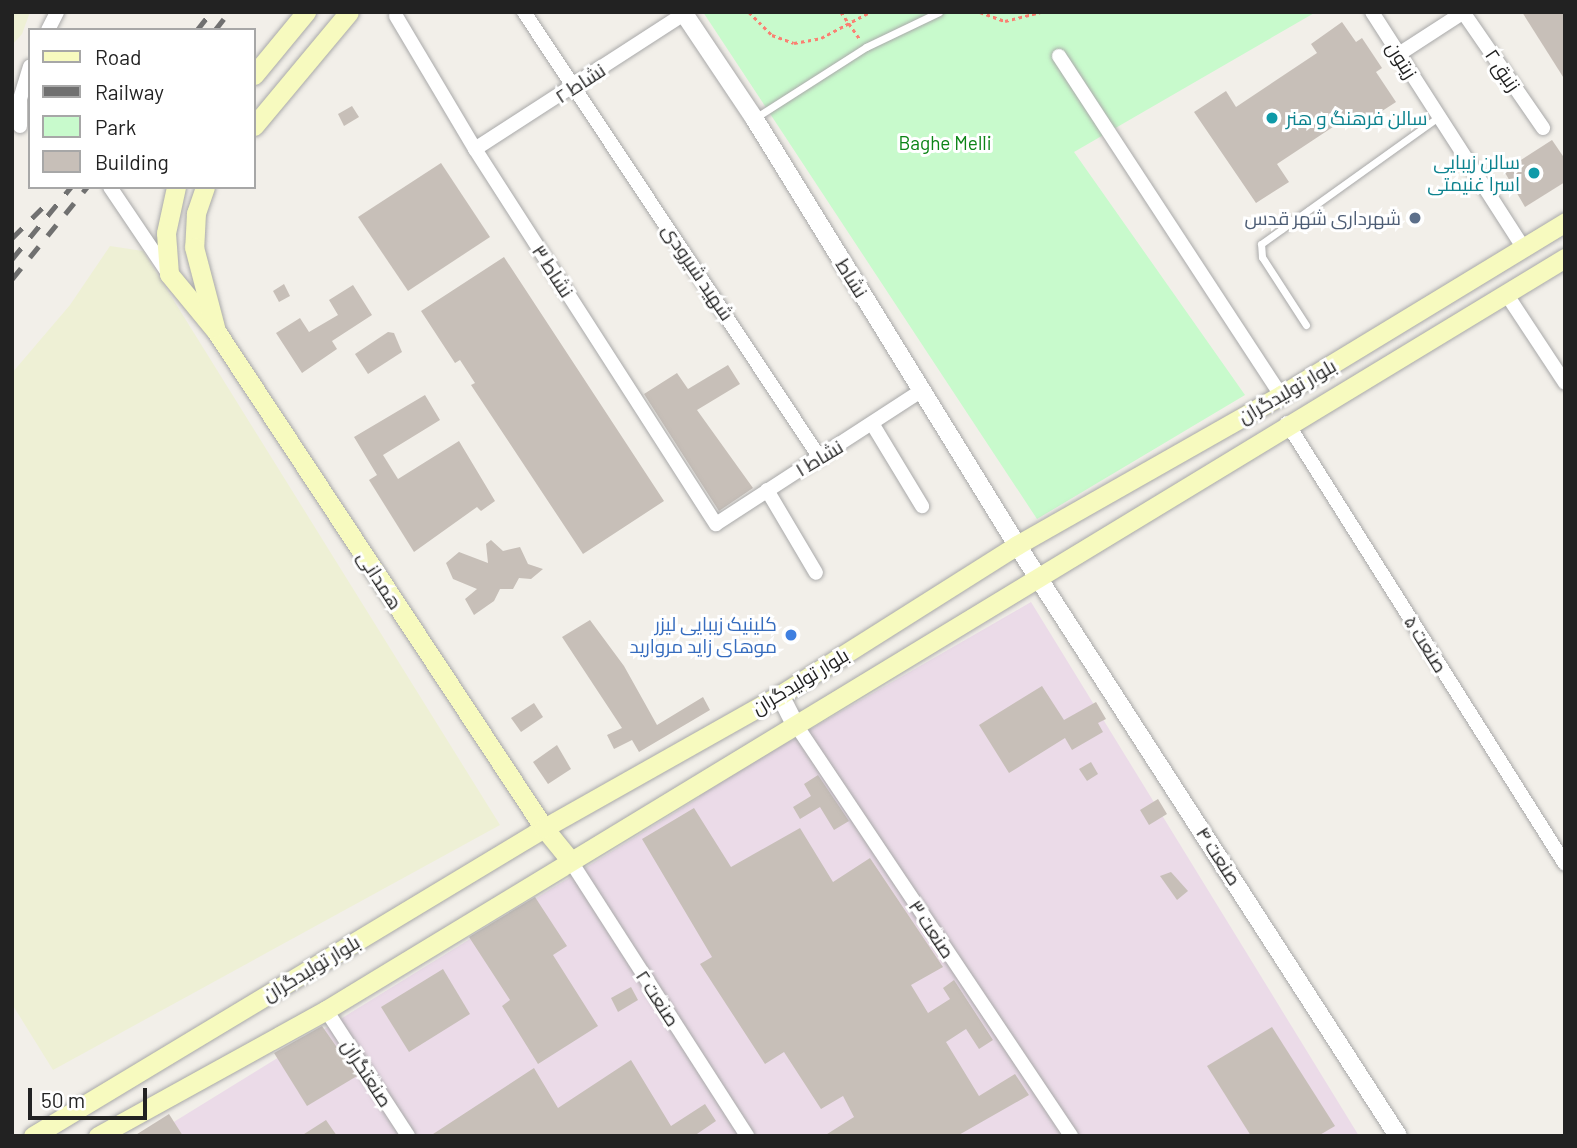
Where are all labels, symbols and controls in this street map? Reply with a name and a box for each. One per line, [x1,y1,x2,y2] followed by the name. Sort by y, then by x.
[28,28,256,189] legend
[1382,37,1422,83] street label: زیتون
[95,44,141,69] text: Road
[1481,44,1525,96] street label: زنبق ۲
[551,58,609,108] street label: نشاط ۲
[95,79,164,104] text: Railway
[1286,107,1427,129] place label: سالن فرهنگ و هنر
[1264,110,1280,126] marker: سالن فرهنگ و هنر
[95,114,136,139] text: Park
[898,132,992,154] park label: Baghe Melli
[95,149,169,174] text: Building
[1427,151,1520,195] place label: سالن زیبایی اسرا غنیمتی
[1526,165,1542,181] marker: سالن زیبایی اسرا غنیمتی
[1244,207,1401,229] place label: شهرداری شهر قدس
[1407,210,1423,226] marker: شهرداری شهر قدس
[657,219,739,325] street label: شهید شیرودی
[528,240,578,302] street label: نشاط ۳
[831,254,873,302] street label: نشاط
[1234,354,1340,428] street label: بلوار تولیدگران
[791,435,847,481] street label: نشاط ۱
[353,546,407,614] street label: همدانی
[1400,611,1452,677] street label: صنعت ۵
[630,613,777,657] place label: کلینیک زیبایی لیزر موهای زاید مروارید
[783,627,799,643] marker: کلینیک زیبایی لیزر موهای زاید مروارید
[747,643,853,719] street label: بلوار تولیدگران
[1192,822,1246,890] street label: صنعت ۴
[904,896,960,962] street label: صنعت ۳
[258,930,364,1006] street label: بلوار تولیدگران
[631,966,685,1030] street label: صنعت ۲
[337,1035,397,1111] street label: صنعتگران
[32,1074,150,1118] scale bar
[41,1087,85,1112] text: 50 m

